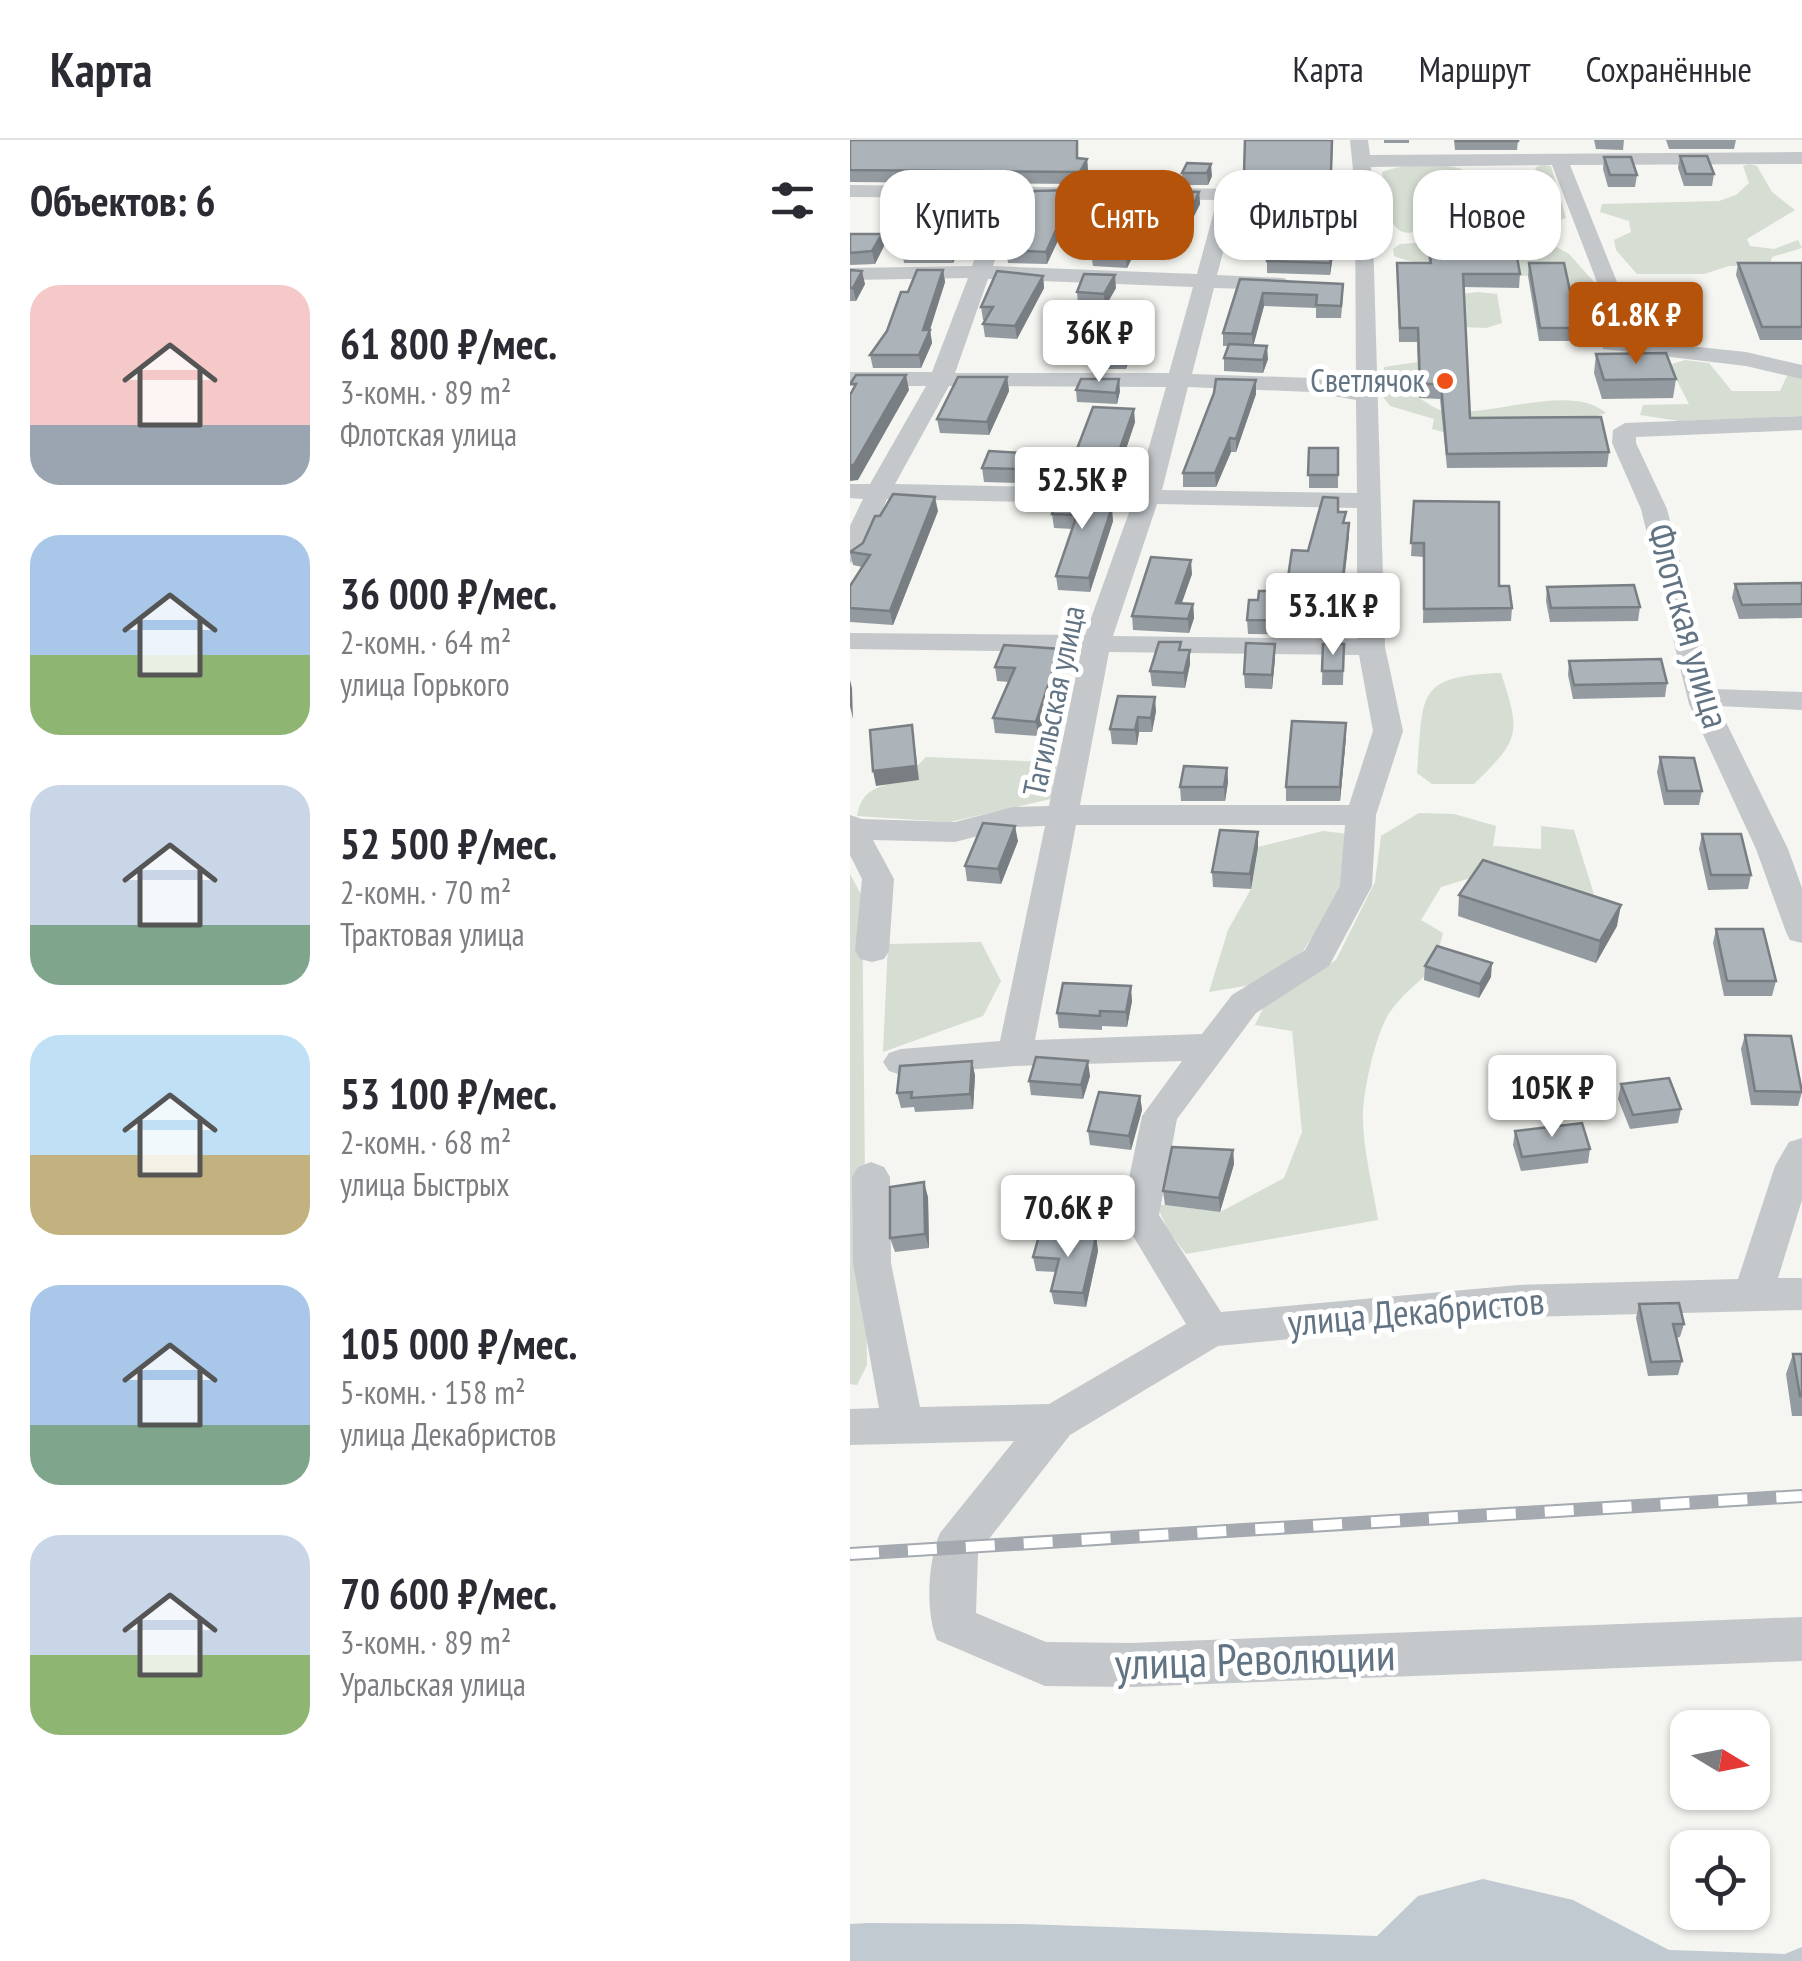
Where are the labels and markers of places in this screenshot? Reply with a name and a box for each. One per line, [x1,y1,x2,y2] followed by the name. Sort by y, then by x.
[1544,282,1728,367] pin: 61.8K ₽
[1029,300,1169,385] pin: 36K ₽
[1310,359,1426,401] place label: Светлячок
[1434,370,1456,392] marker: Светлячок
[990,447,1174,532] pin: 52.5K ₽
[1241,573,1425,658] pin: 53.1K ₽
[1471,1055,1633,1140] pin: 105K ₽
[976,1175,1160,1260] pin: 70.6K ₽

